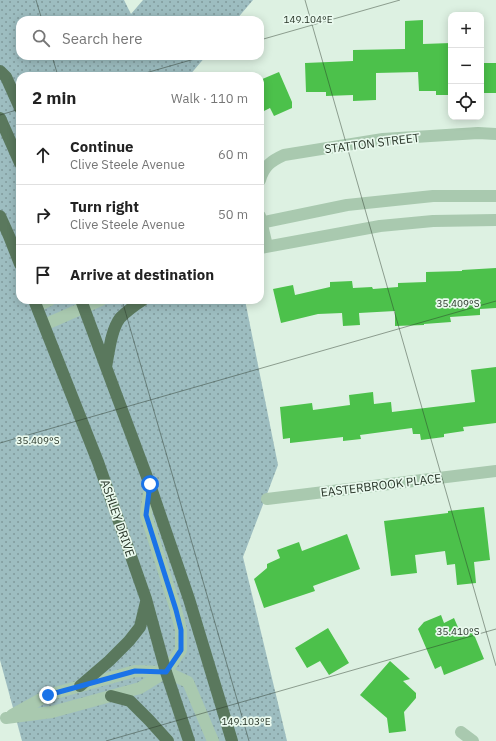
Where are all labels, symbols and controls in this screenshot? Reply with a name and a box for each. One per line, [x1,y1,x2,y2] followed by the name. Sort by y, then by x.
[448,12,484,120] map controls
[448,12,484,48] button: +
[283,13,333,26] text: 149.104°E
[16,16,264,60] search box
[30,27,52,49] icon: search
[62,29,142,48] text: Search here
[448,48,484,84] button: −
[448,84,484,120] button: locate
[32,87,76,109] text: 2 min
[171,90,248,107] text: Walk · 110 m
[324,130,420,156] street label: STATTON STREET
[70,137,134,156] text: Continue
[32,144,54,166] icon: ahead
[218,146,248,163] text: 60 m
[70,156,185,173] text: Clive Steele Avenue
[70,197,139,216] text: Turn right
[32,204,54,226] icon: right
[218,206,248,223] text: 50 m
[70,216,185,233] text: Clive Steele Avenue
[32,264,54,286] icon: arrive
[70,265,214,284] text: Arrive at destination
[436,297,480,310] text: 35.409°S
[16,434,60,447] text: 35.409°S
[320,470,442,500] street label: EASTERBROOK PLACE
[141,475,159,493] route start
[98,477,138,559] street label: ASHLEY DRIVE
[436,625,480,638] text: 35.410°S
[39,686,57,704] route end
[221,715,271,728] text: 149.103°E

